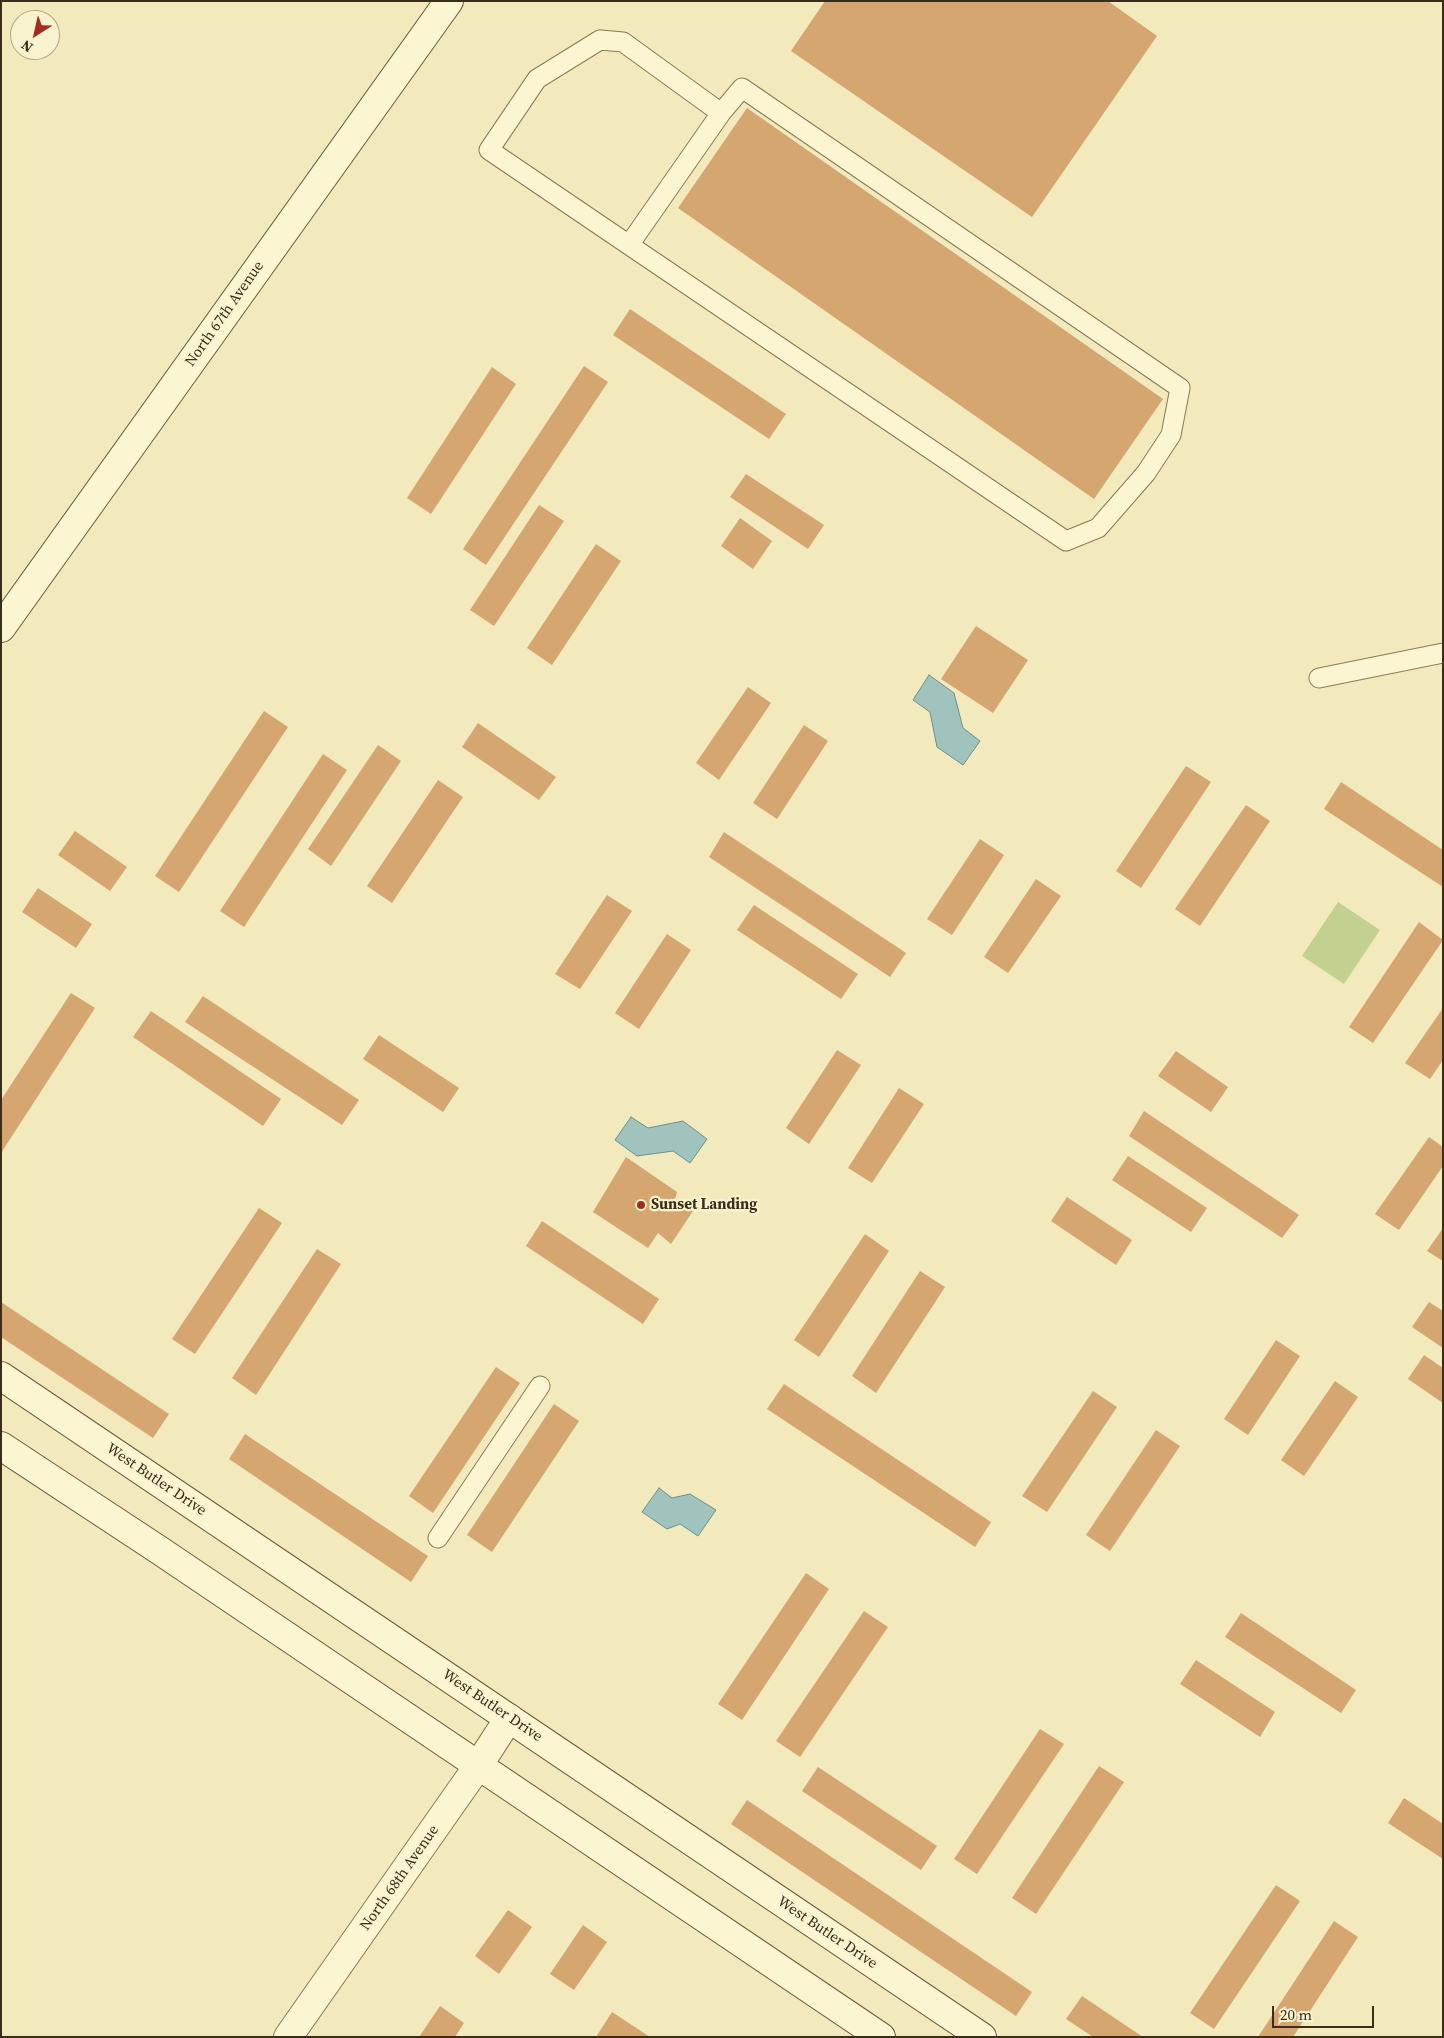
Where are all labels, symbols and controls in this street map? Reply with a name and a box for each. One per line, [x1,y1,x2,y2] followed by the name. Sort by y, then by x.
[10,10,60,60] north arrow
[17,35,37,58] text: N
[182,258,268,370] street label: North 67th Avenue
[651,1196,757,1214] place label: Sunset Landing
[635,1199,647,1211] marker: Sunset Landing
[103,1440,209,1520] street label: West Butler Drive
[439,1666,545,1746] street label: West Butler Drive
[357,1822,443,1934] street label: North 68th Avenue
[774,1893,880,1973] street label: West Butler Drive
[1274,1996,1376,2028] scale bar
[1280,2004,1312,2025] text: 20 m

